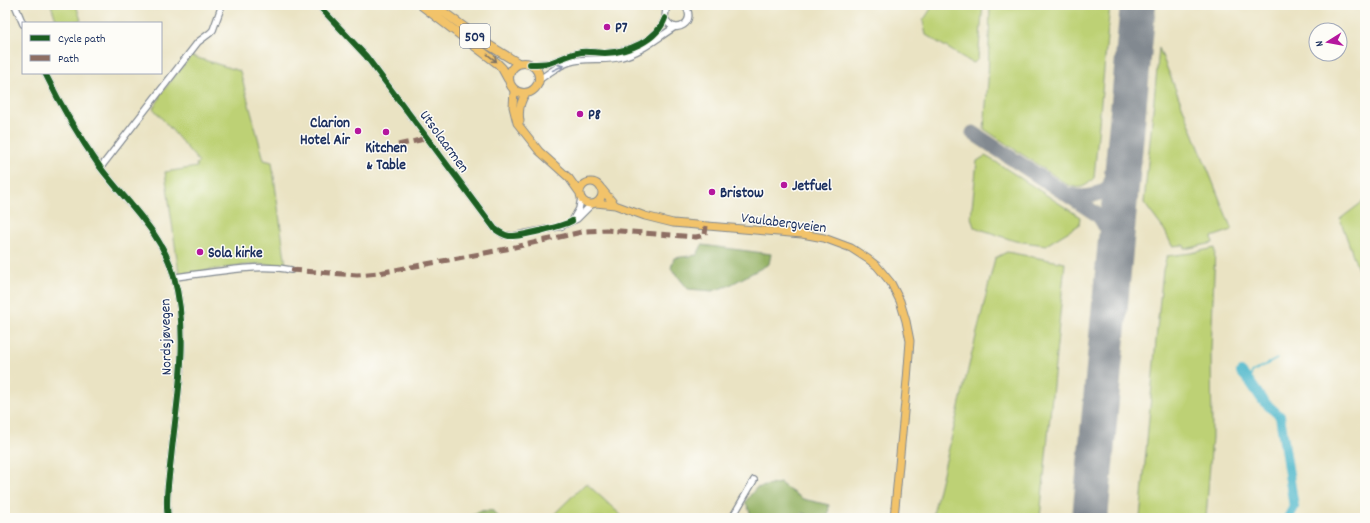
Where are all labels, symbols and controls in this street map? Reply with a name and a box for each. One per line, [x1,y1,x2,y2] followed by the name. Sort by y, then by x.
[615,18,628,40] place label: P7
[22,22,162,74] legend
[602,22,612,32] marker: P7
[1308,22,1348,62] north arrow
[460,24,490,48] road number: 509
[58,31,106,48] text: Cycle path
[1312,39,1329,48] text: N
[58,51,79,68] text: Path
[486,54,497,63] one-way arrow
[552,63,564,71] one-way arrow
[588,105,601,127] place label: P8
[413,106,474,178] street label: Utsolaarmen
[575,109,585,119] marker: P8
[300,113,350,152] place label: Clarion Hotel Air
[353,126,363,136] marker: Clarion Hotel Air
[381,127,391,137] marker: Kitchen & Table
[365,138,407,177] place label: Kitchen & Table
[792,176,832,198] place label: Jetfuel
[779,180,789,190] marker: Jetfuel
[720,183,764,205] place label: Bristow
[707,187,717,197] marker: Bristow
[740,208,828,240] street label: Vaulabergveien
[208,243,263,265] place label: Sola kirke
[195,247,205,257] marker: Sola kirke
[155,298,179,375] street label: Nordsjøvegen

